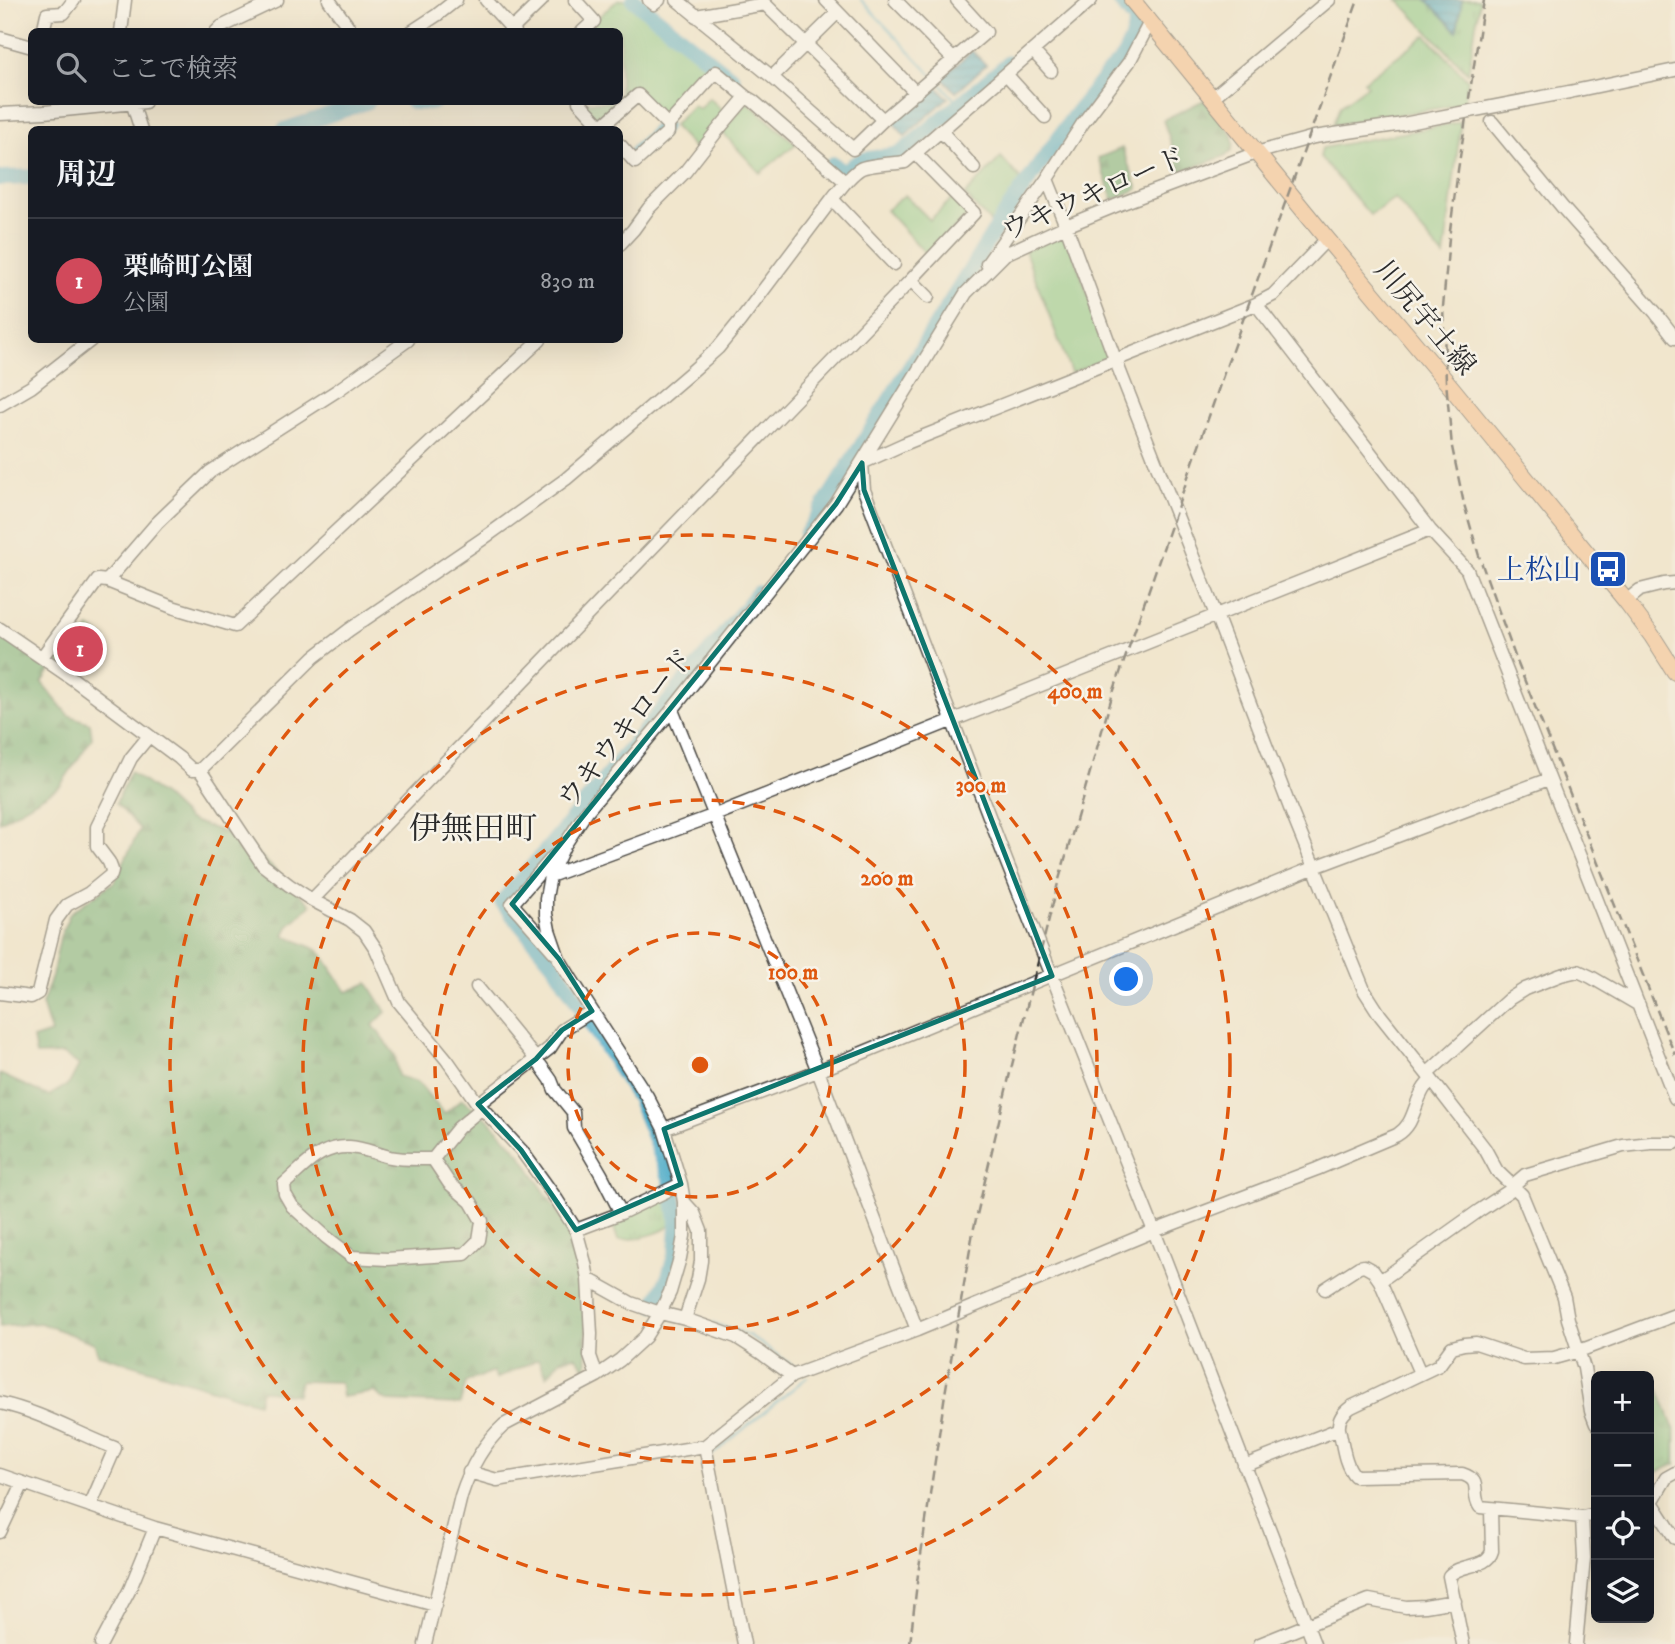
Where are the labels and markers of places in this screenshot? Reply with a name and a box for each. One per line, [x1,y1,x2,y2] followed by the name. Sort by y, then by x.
[1587,548,1629,590] bus stop icon: 上松山
[1497,553,1581,588] place label: 上松山
[57,623,103,675] pin: 1
[688,1053,712,1077] centre of rings

